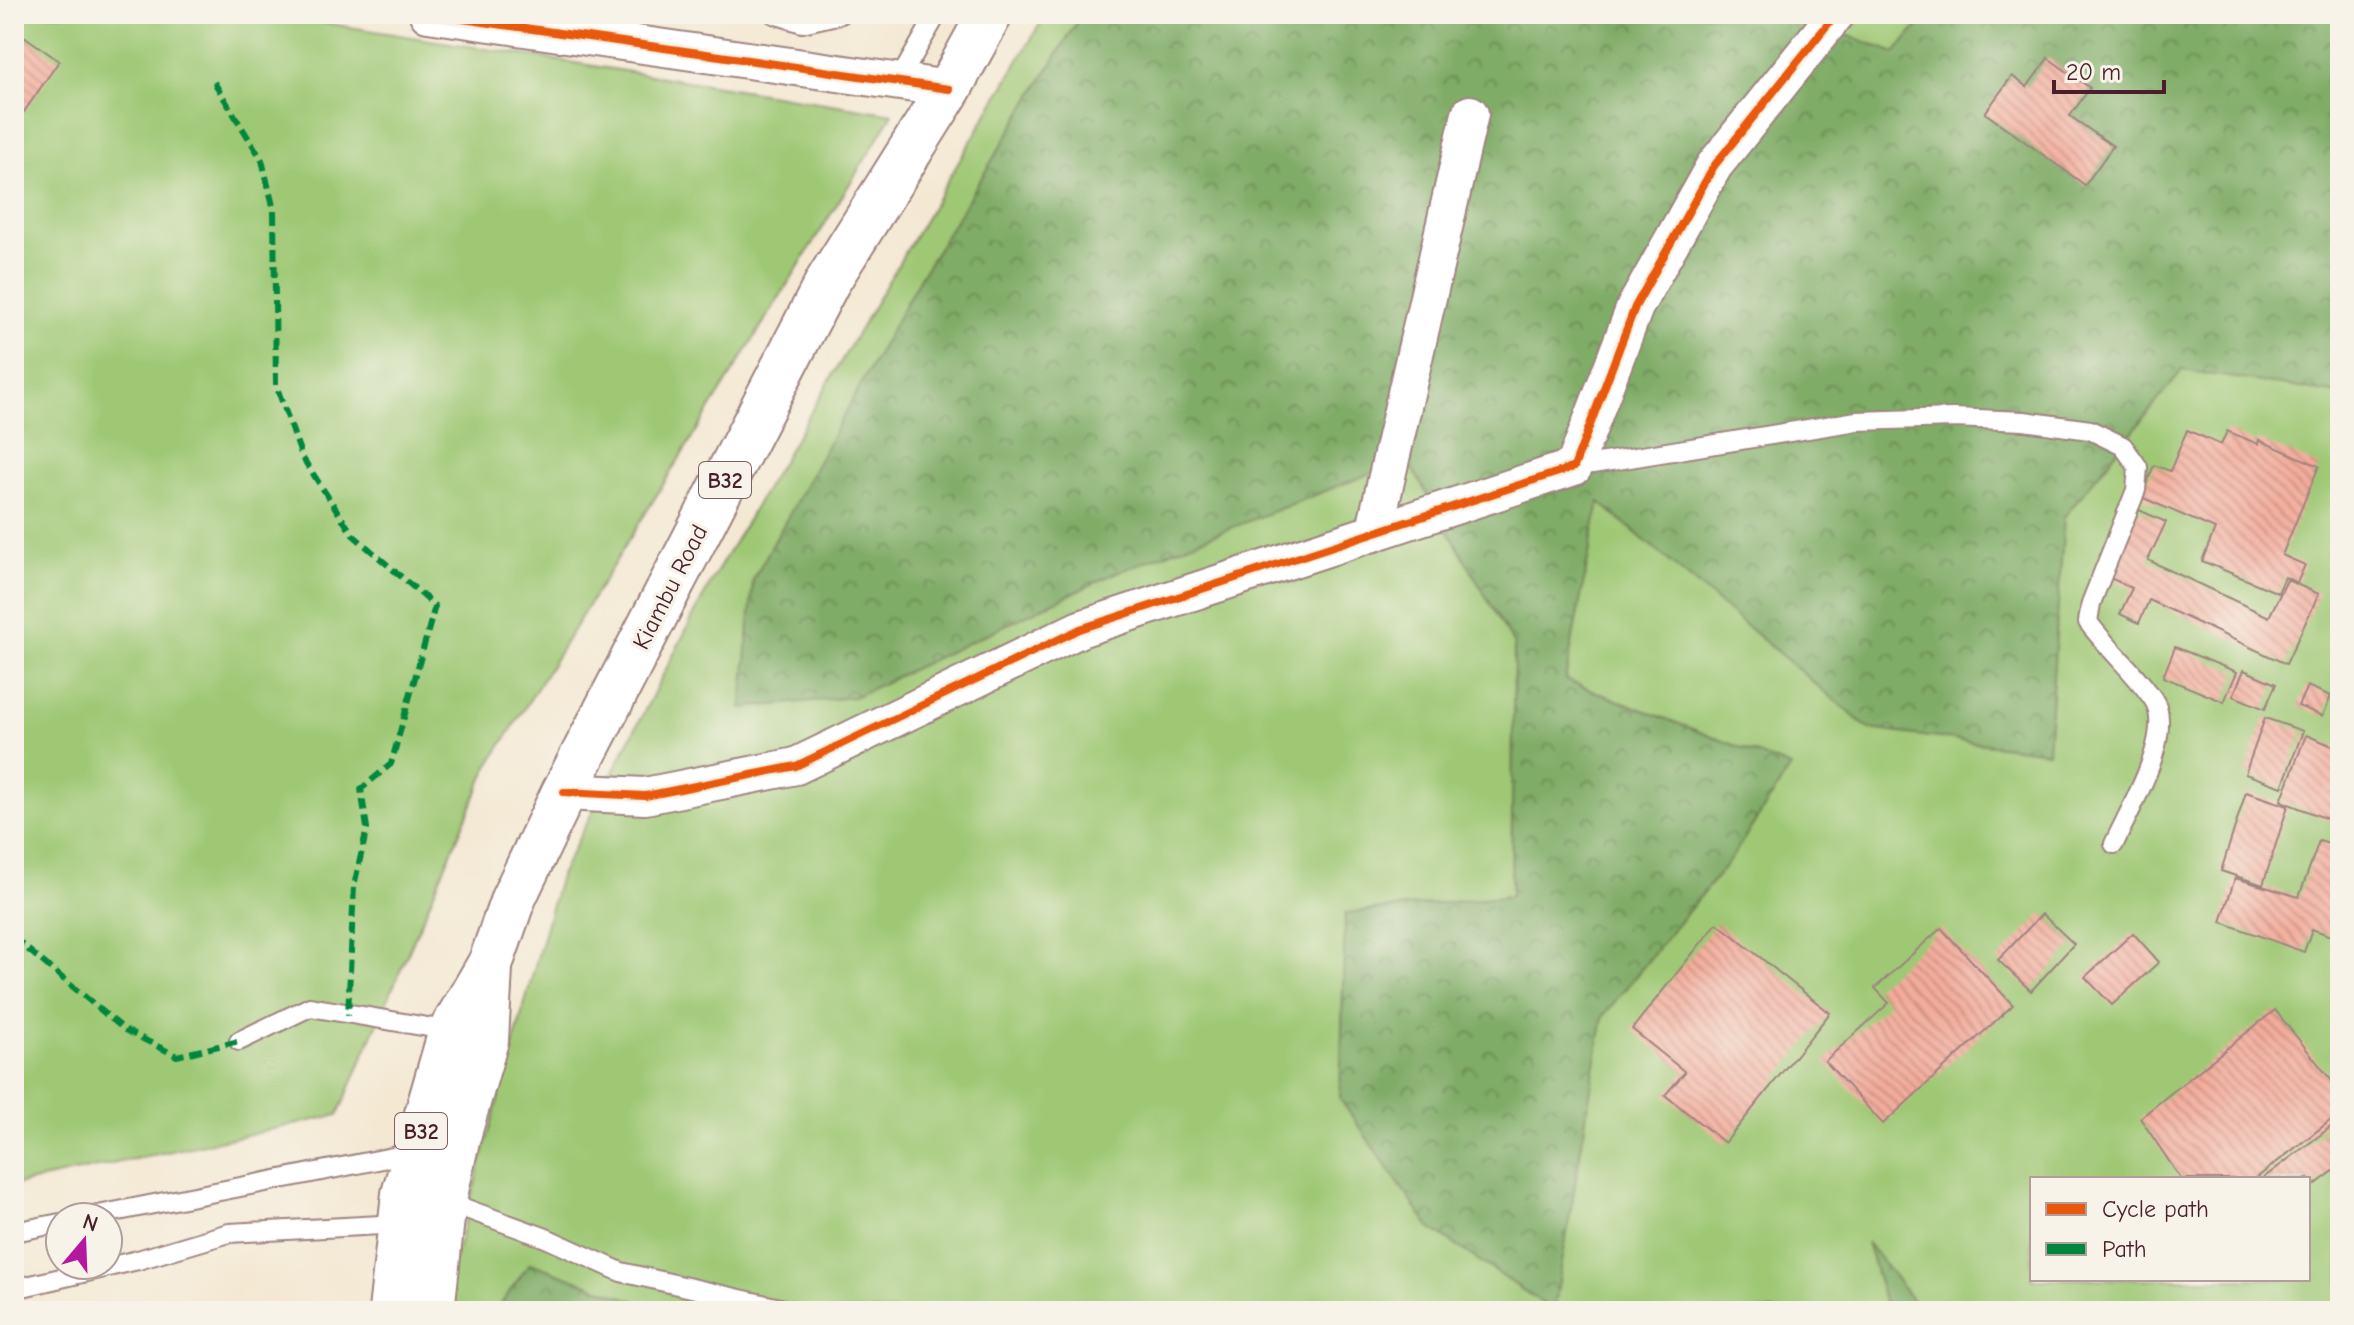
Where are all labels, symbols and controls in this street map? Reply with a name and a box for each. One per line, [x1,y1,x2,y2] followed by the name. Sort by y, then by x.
[2054,44,2164,94] scale bar
[2066,58,2121,86] text: 20 m
[699,462,751,498] road number: B32
[627,520,713,654] street label: Kiambu Road
[395,1113,447,1149] road number: B32
[2030,1177,2310,1281] legend
[2102,1195,2209,1223] text: Cycle path
[44,1201,124,1281] north arrow
[79,1208,101,1238] text: N
[2102,1235,2147,1263] text: Path

